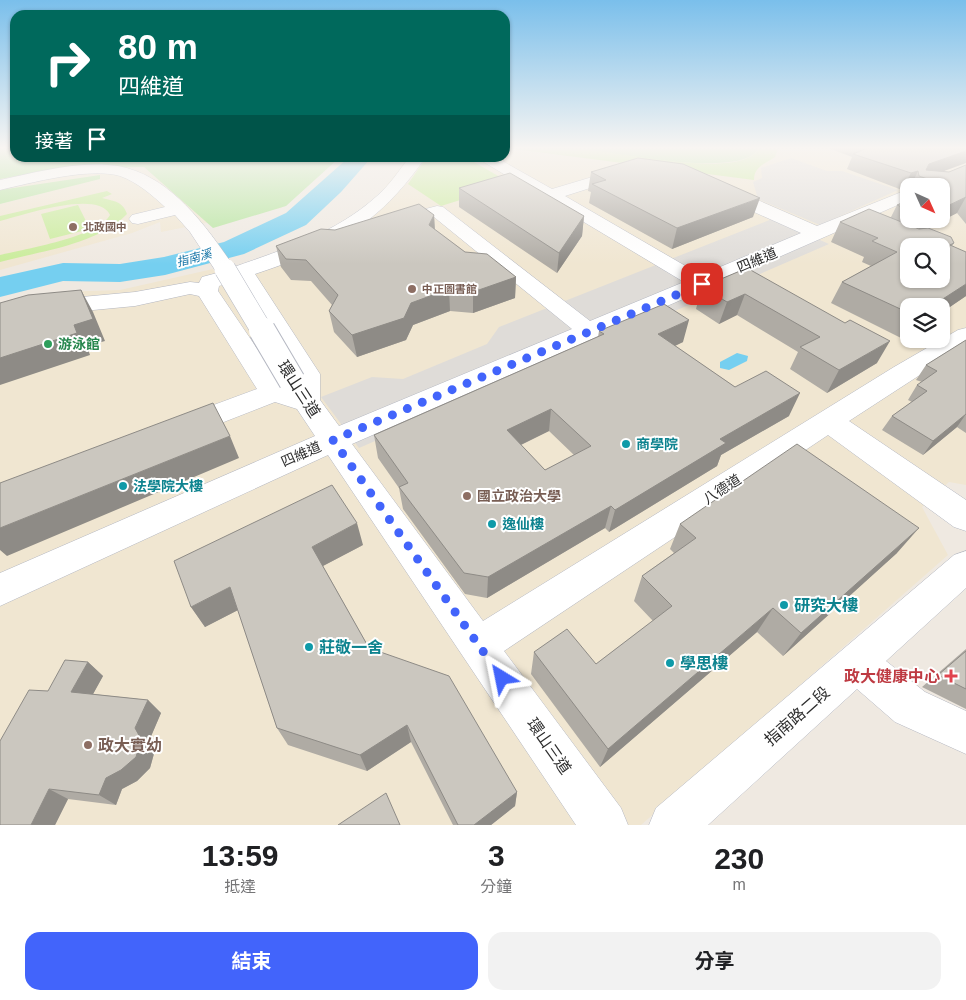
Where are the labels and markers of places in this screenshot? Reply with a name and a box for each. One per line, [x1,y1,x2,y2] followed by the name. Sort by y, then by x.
[67,221,79,233] marker: 北政國中
[83,221,127,233] place label: 北政國中
[681,263,723,305] pin
[406,283,418,295] marker: 中正圖書館
[422,283,477,295] place label: 中正圖書館
[58,336,100,352] place label: 游泳館
[42,338,54,350] marker: 游泳館
[636,436,678,452] place label: 商學院
[620,438,632,450] marker: 商學院
[133,478,203,494] place label: 法學院大樓
[117,480,129,492] marker: 法學院大樓
[477,488,561,504] place label: 國立政治大學
[461,490,473,502] marker: 國立政治大學
[502,516,544,532] place label: 逸仙樓
[486,518,498,530] marker: 逸仙樓
[794,597,858,614] place label: 研究大樓
[778,599,790,611] marker: 研究大樓
[319,638,383,656] place label: 莊敬一舍
[303,641,315,653] marker: 莊敬一舍
[680,655,728,672] place label: 學思樓
[664,657,676,669] marker: 學思樓
[844,668,940,685] place label: 政大健康中心
[944,669,958,683] marker: 政大健康中心
[98,736,162,754] place label: 政大實幼
[82,739,94,751] marker: 政大實幼

